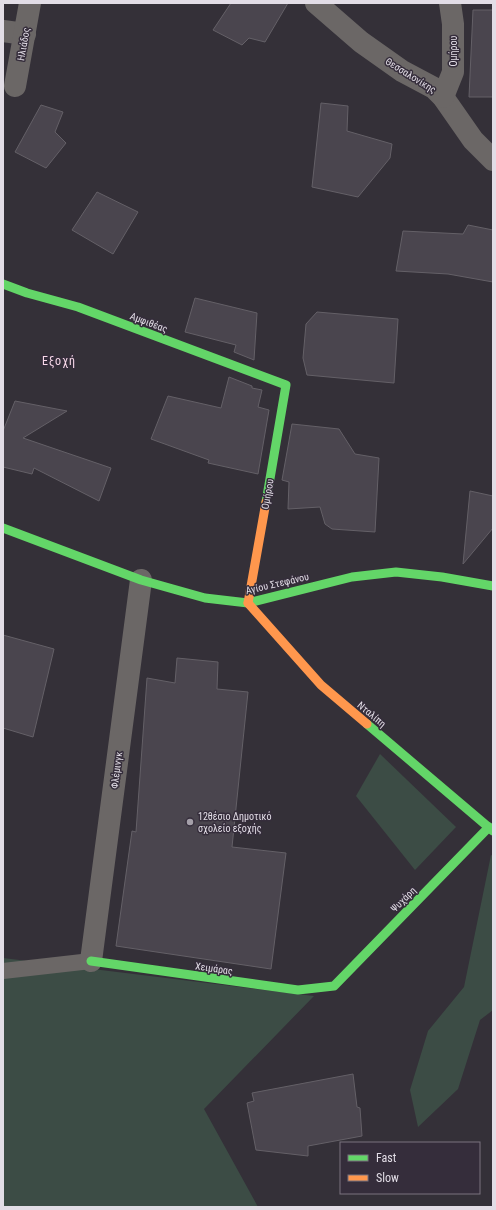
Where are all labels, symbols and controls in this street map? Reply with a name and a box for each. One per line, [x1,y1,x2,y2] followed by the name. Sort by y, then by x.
[15,26,33,62] street label: Ηλιάδος
[448,35,459,66] street label: Ομήρου
[383,56,438,96] street label: Θεσσαλονίκης
[128,310,169,336] street label: Αμφιθέας
[42,354,76,369] district label: Εξοχή
[259,478,276,510] street label: Ομήρου
[244,571,310,597] street label: Αγίου Στεφάνου
[355,699,388,729] street label: Νταλίπη
[109,751,124,789] street label: Φλέμινγκ
[198,811,271,835] place label: 12θέσιο Δημοτικό σχολείο εξοχής
[185,817,195,827] marker: 12θέσιο Δημοτικό σχολείο εξοχής
[389,885,418,914] street label: Ψυχάρη
[194,960,234,978] street label: Χειμάρας
[340,1142,480,1194] legend
[376,1151,397,1165] text: Fast
[376,1171,399,1185] text: Slow

